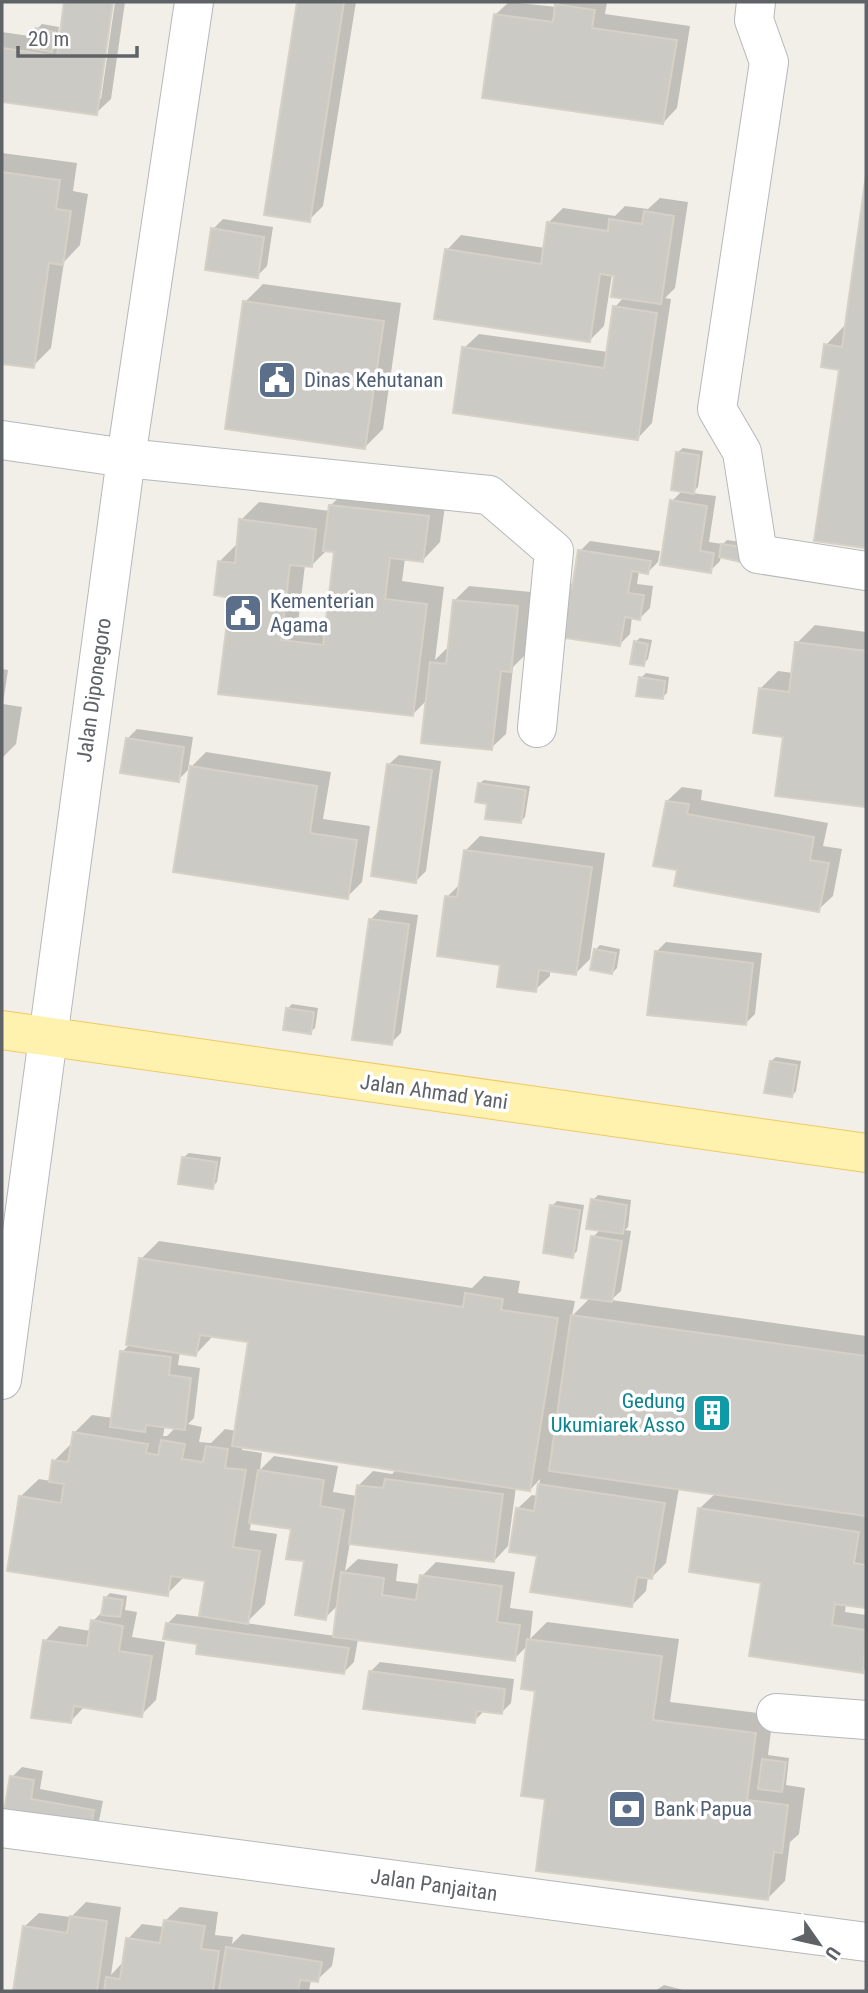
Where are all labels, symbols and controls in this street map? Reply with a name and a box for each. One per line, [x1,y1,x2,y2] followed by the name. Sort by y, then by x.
[18,14,136,58] scale bar
[28,27,69,51] text: 20 m
[256,359,298,401] public building icon: Dinas Kehutanan
[304,368,443,392] place label: Dinas Kehutanan
[270,589,374,637] place label: Kementerian Agama
[222,592,264,634] public building icon: Kementerian Agama
[72,616,116,764] street label: Jalan Diponegoro
[359,1070,509,1114] street label: Jalan Ahmad Yani
[551,1389,685,1437] place label: Gedung Ukumiarek Asso
[691,1392,733,1434] building icon: Gedung Ukumiarek Asso
[606,1788,648,1830] bank icon: Bank Papua
[654,1797,752,1821] place label: Bank Papua
[369,1864,499,1906] street label: Jalan Panjaitan
[784,1909,854,1979] north arrow
[820,1942,845,1964] text: U

